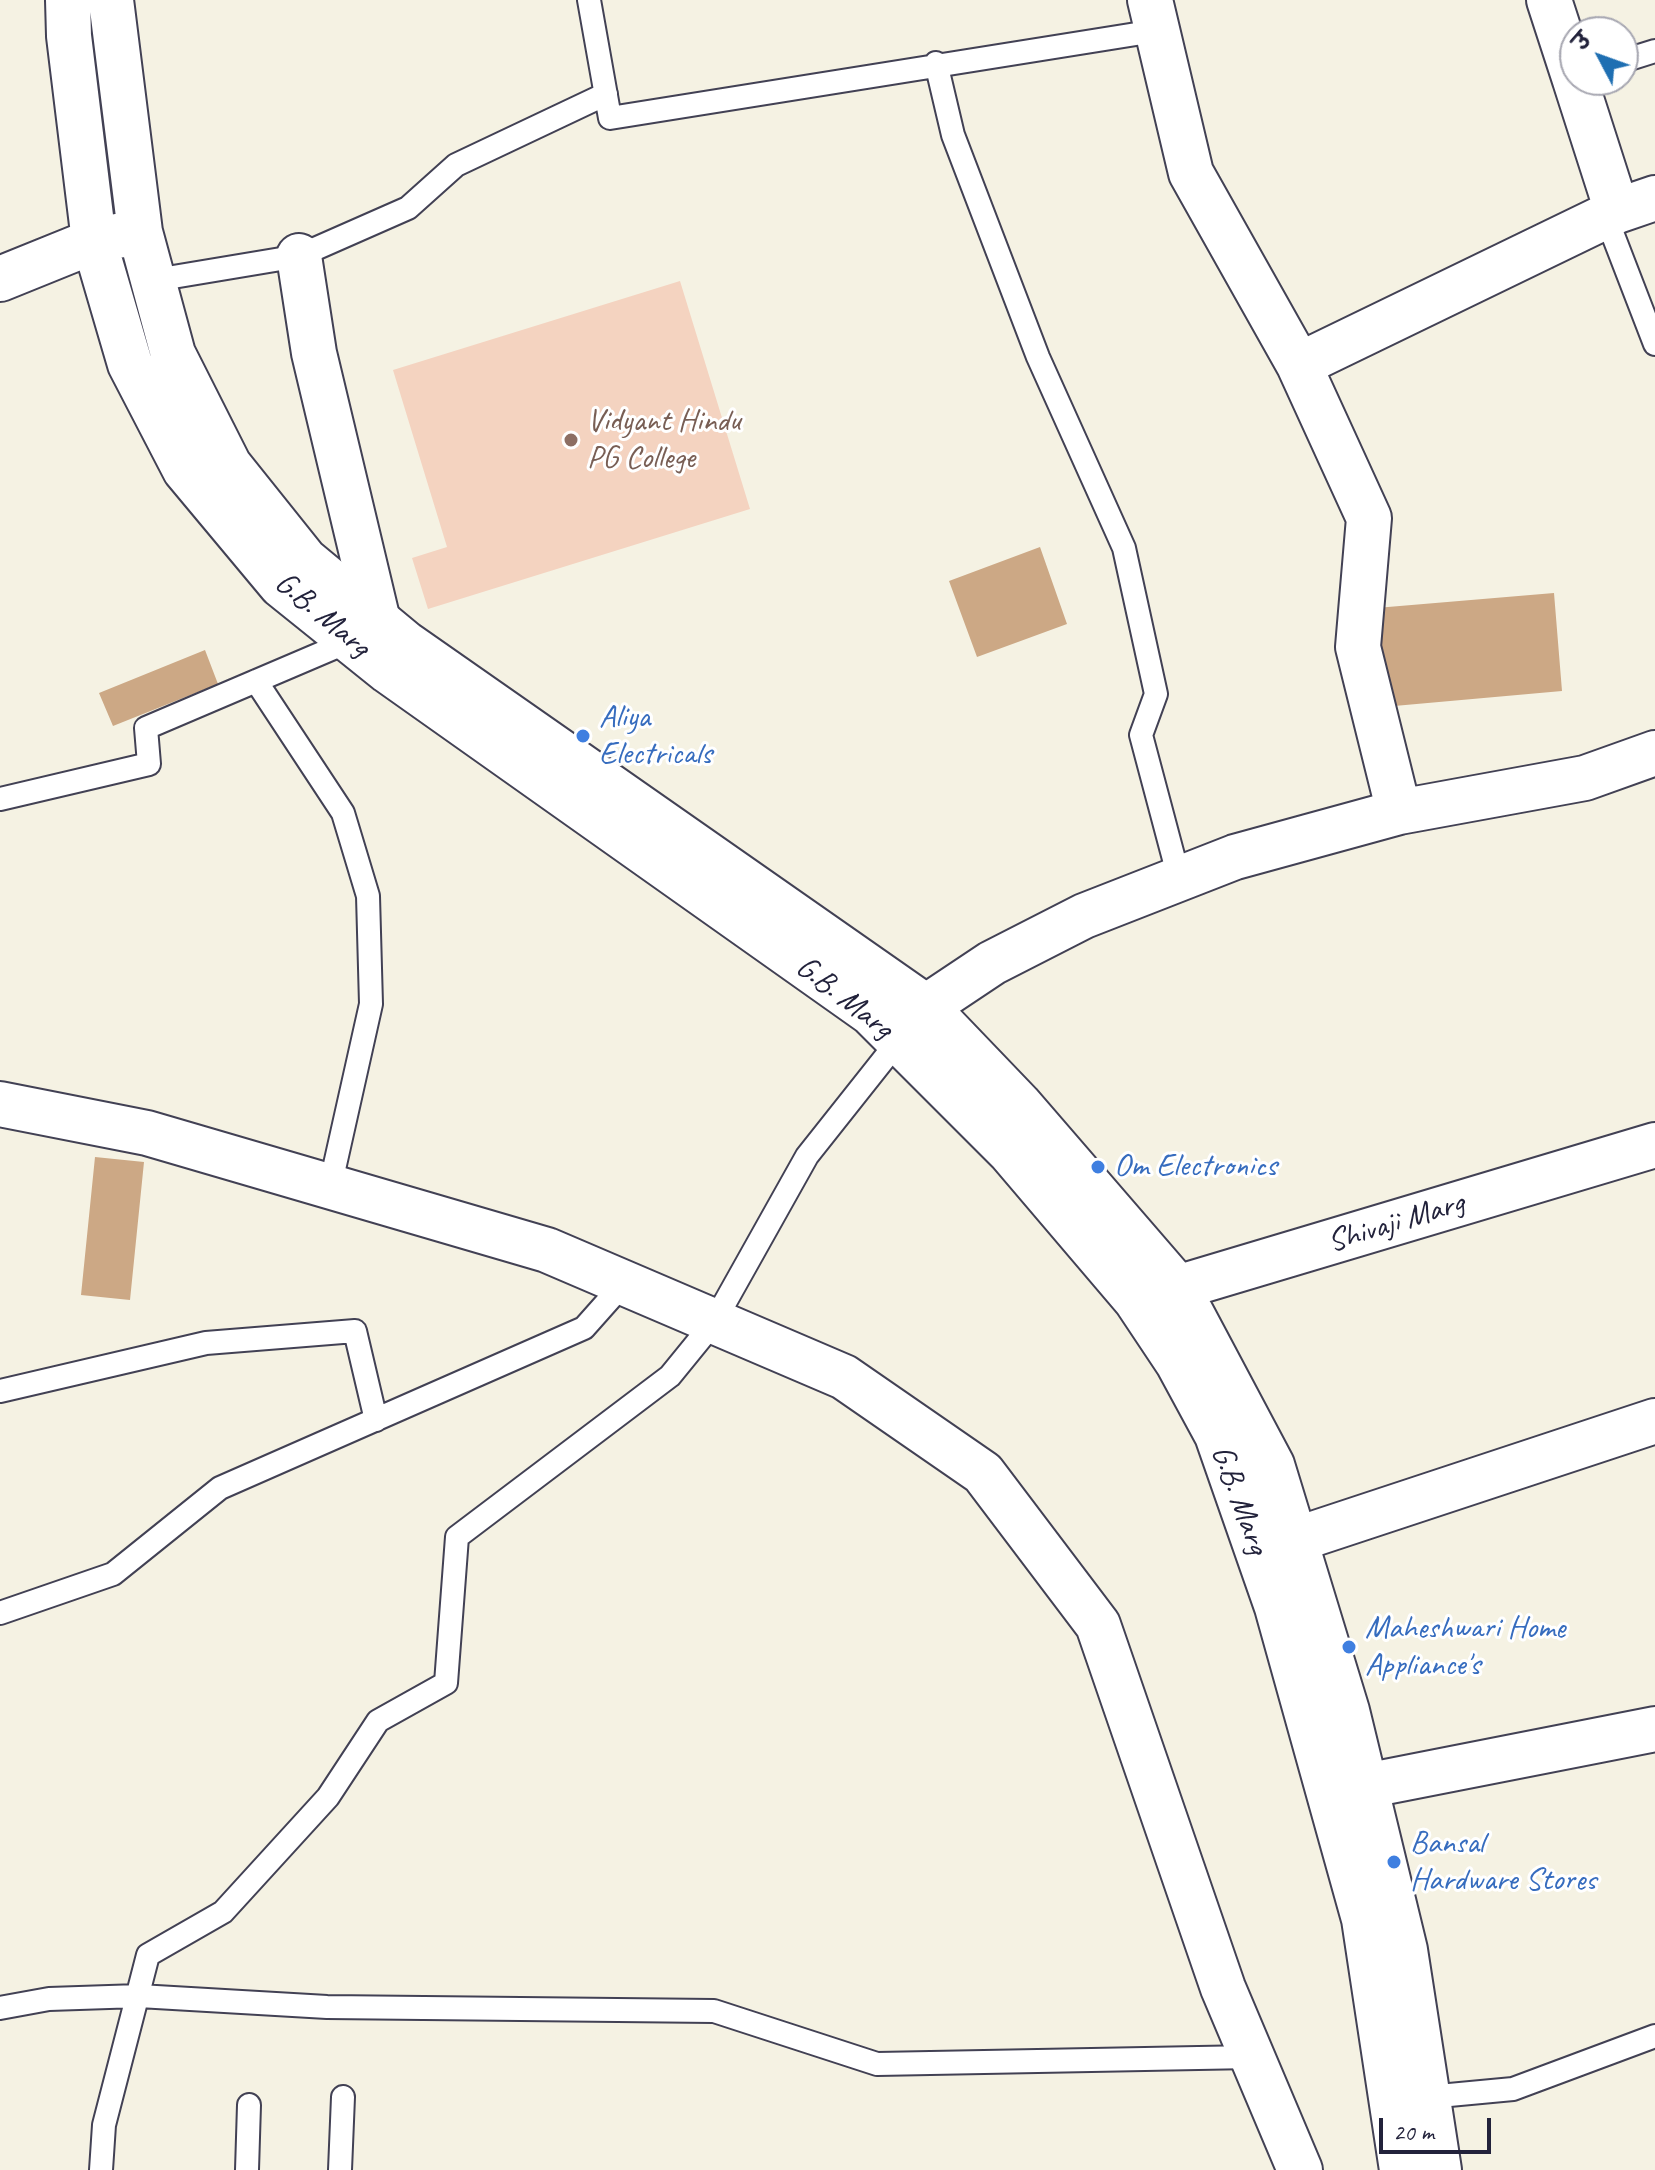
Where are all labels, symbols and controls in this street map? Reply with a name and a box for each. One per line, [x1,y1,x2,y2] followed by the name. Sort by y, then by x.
[1559,16,1639,96] north arrow
[1567,27,1598,56] text: उ
[587,403,741,478] place label: Vidyant Hindu PG College
[562,431,580,449] marker: Vidyant Hindu PG College
[267,564,377,666] street label: G.B. Marg
[599,699,712,774] place label: Aliya Electricals
[574,727,592,745] marker: Aliya Electricals
[788,948,900,1048] street label: G.B. Marg
[1114,1148,1277,1186] place label: Om Electronics
[1089,1158,1107,1176] marker: Om Electronics
[1323,1184,1469,1262] street label: Shivaji Marg
[1202,1441,1276,1559] street label: G.B. Marg
[1365,1610,1565,1685] place label: Maheshwari Home Appliance's
[1340,1638,1358,1656] marker: Maheshwari Home Appliance's
[1410,1825,1596,1900] place label: Bansal Hardware Stores
[1385,1853,1403,1871] marker: Bansal Hardware Stores
[1383,2102,1495,2152] scale bar
[1393,2117,1434,2147] text: 20 m

